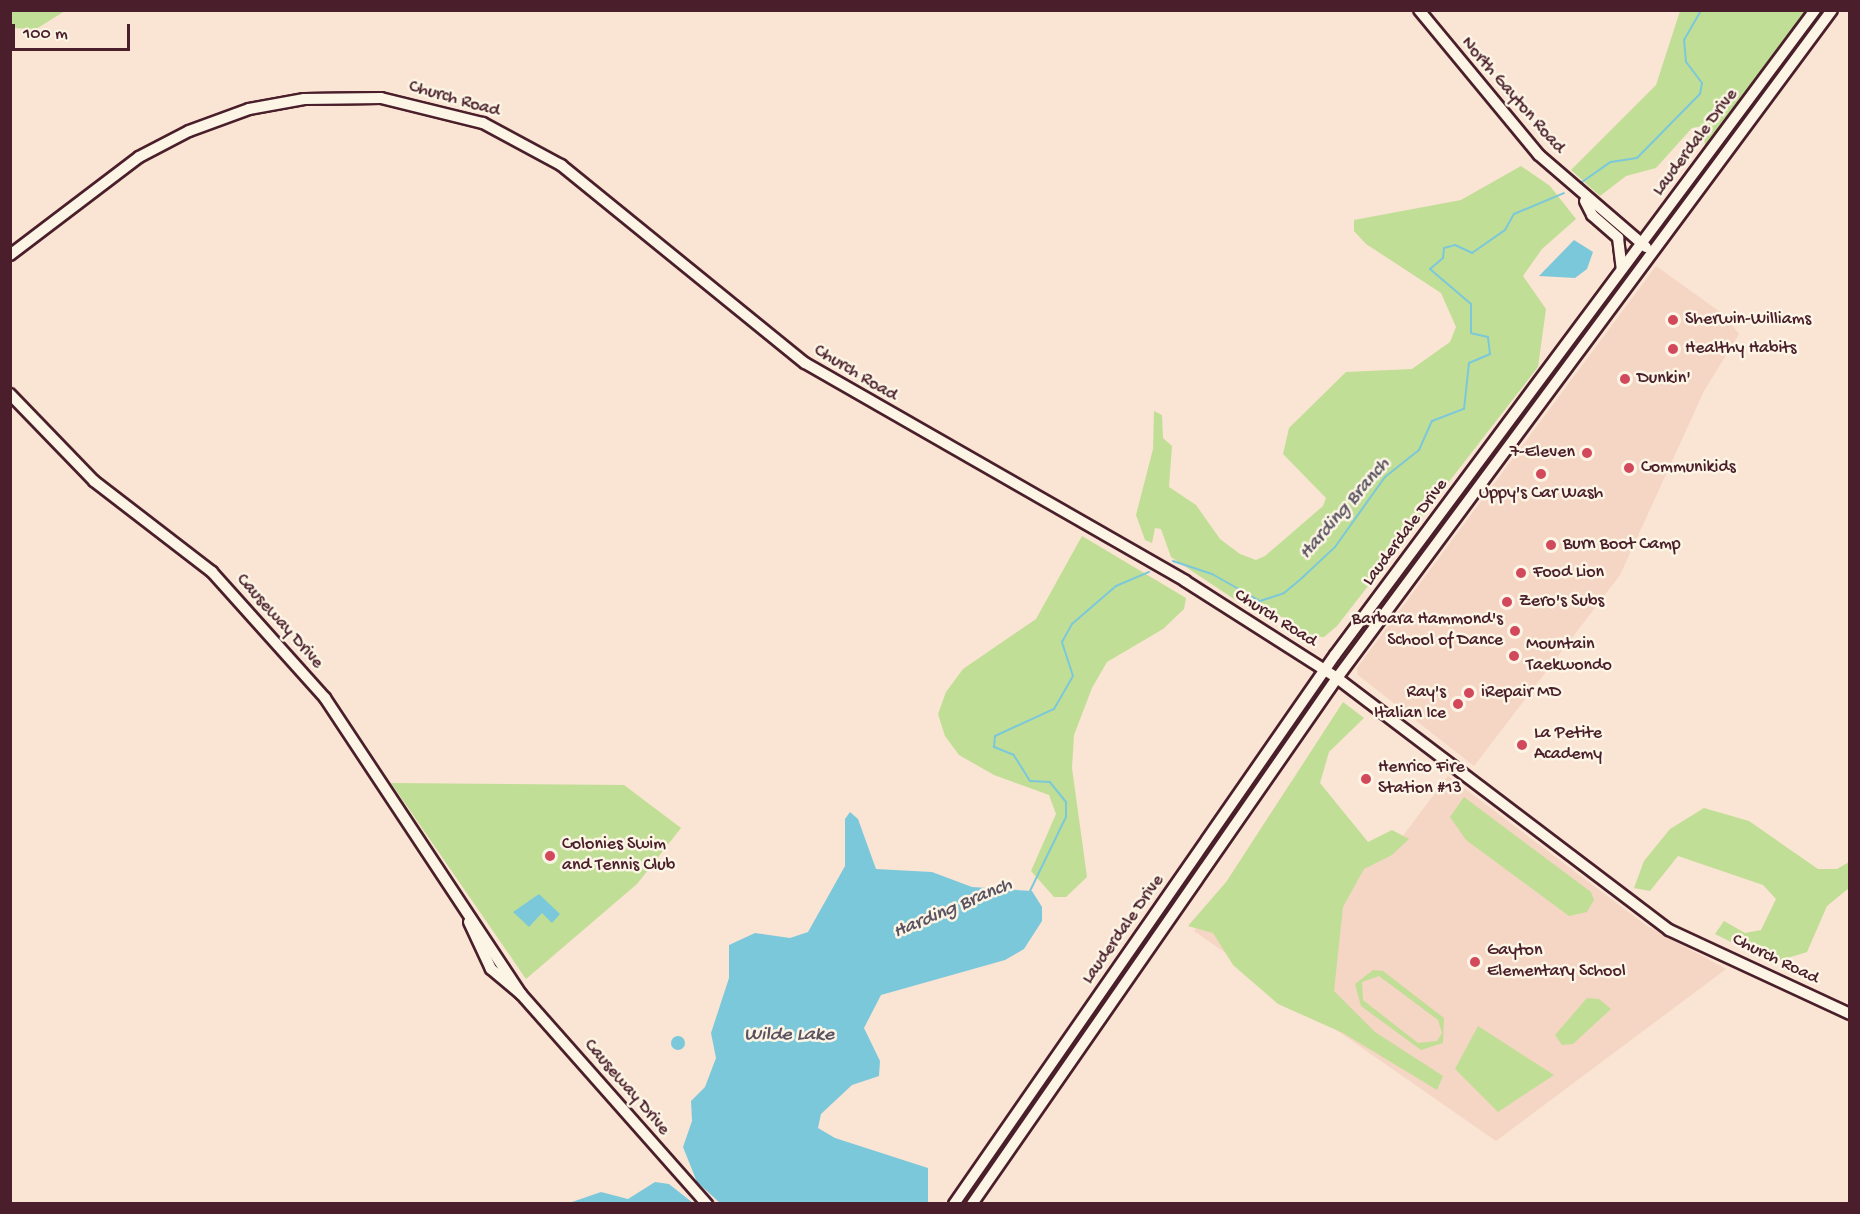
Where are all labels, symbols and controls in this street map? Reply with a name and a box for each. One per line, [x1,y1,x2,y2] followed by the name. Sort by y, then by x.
[15,12,134,50] scale bar
[23,24,68,45] text: 100 m
[1455,33,1569,159] street label: North Gayton Road
[406,77,502,123] street label: Church Road
[1649,85,1743,201] street label: Lauderdale Drive
[1685,309,1811,331] place label: Sherwin-Williams
[1666,313,1680,327] marker: Sherwin-Williams
[1685,338,1796,360] place label: Healthy Habits
[809,341,901,407] street label: Church Road
[1666,342,1680,356] marker: Healthy Habits
[1637,368,1691,390] place label: Dunkin'
[1618,372,1632,386] marker: Dunkin'
[1510,442,1575,464] place label: 7-Eleven
[1580,446,1594,460] marker: 7-Eleven
[1294,453,1396,565] water label: Harding Branch
[1641,457,1736,479] place label: Communikids
[1622,461,1636,475] marker: Communikids
[1534,467,1548,481] marker: Uppy's Car Wash
[1359,475,1453,591] street label: Lauderdale Drive
[1479,483,1603,505] place label: Uppy's Car Wash
[1563,534,1681,556] place label: Burn Boot Camp
[1544,538,1558,552] marker: Burn Boot Camp
[1533,562,1604,584] place label: Food Lion
[1514,566,1528,580] marker: Food Lion
[231,570,327,674] street label: Causeway Drive
[1230,585,1320,653] street label: Church Road
[1519,591,1604,613] place label: Zero's Subs
[1500,595,1514,609] marker: Zero's Subs
[1352,610,1503,652] place label: Barbara Hammond's School of Dance
[1508,624,1522,638] marker: Barbara Hammond's School of Dance
[1526,635,1612,678] place label: Mountain Taekwondo
[1507,649,1521,663] marker: Mountain Taekwondo
[1481,682,1561,704] place label: iRepair MD
[1374,683,1446,726] place label: Ray's Italian Ice
[1462,686,1476,700] marker: iRepair MD
[1451,697,1465,711] marker: Ray's Italian Ice
[1534,724,1602,766] place label: La Petite Academy
[1515,738,1529,752] marker: La Petite Academy
[1378,758,1465,800] place label: Henrico Fire Station #13
[1359,772,1373,786] marker: Henrico Fire Station #13
[562,835,675,878] place label: Colonies Swim and Tennis Club
[543,849,557,863] marker: Colonies Swim and Tennis Club
[1078,871,1170,989] street label: Lauderdale Drive
[890,873,1016,945] water label: Harding Branch
[1728,930,1822,990] street label: Church Road
[1487,941,1626,984] place label: Gayton Elementary School
[1468,955,1482,969] marker: Gayton Elementary School
[744,1023,834,1047] water label: Wilde Lake
[578,1035,674,1141] street label: Causeway Drive

